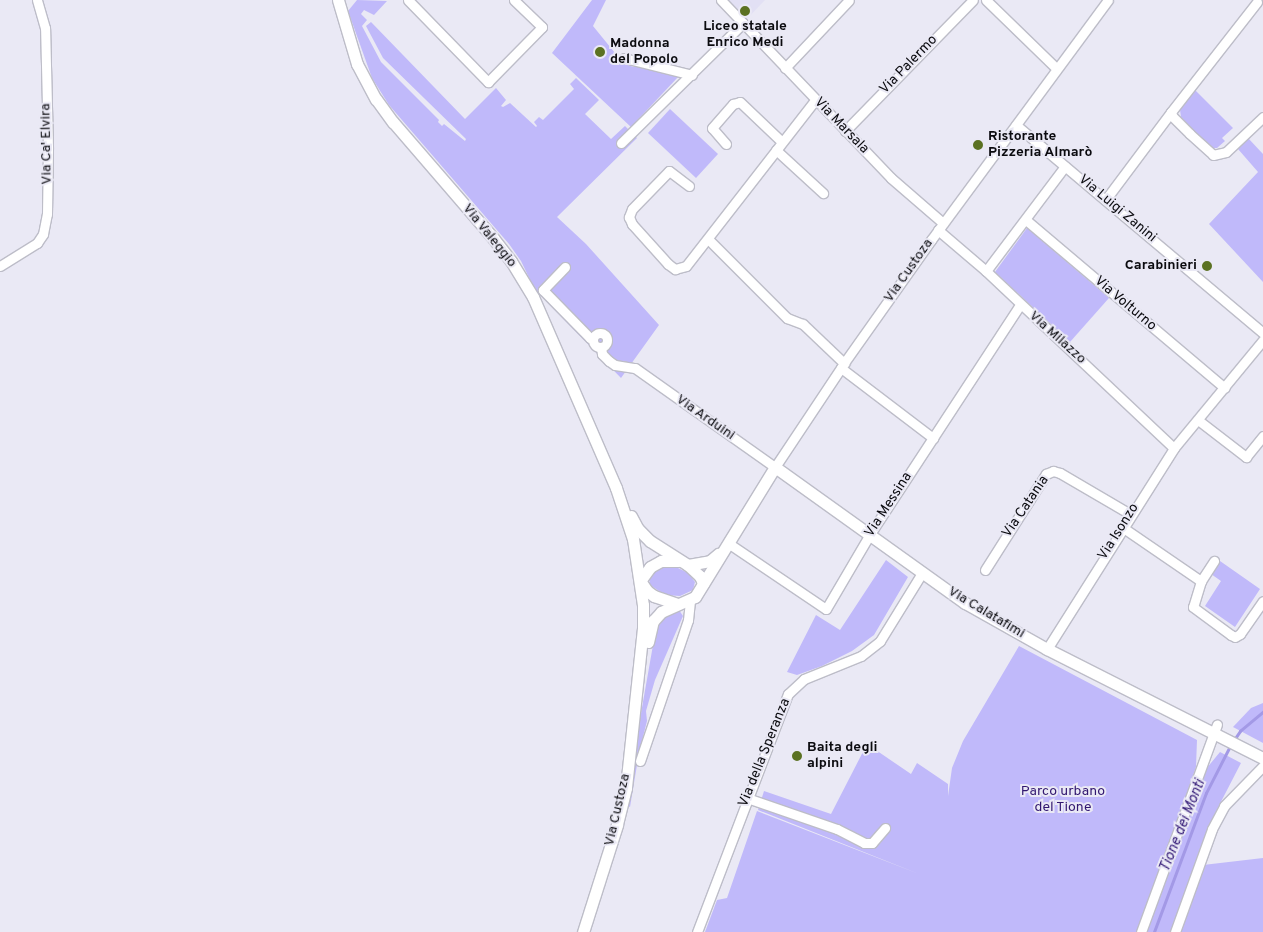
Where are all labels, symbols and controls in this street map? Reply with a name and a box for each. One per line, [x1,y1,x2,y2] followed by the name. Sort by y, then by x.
[739,5,751,17] marker: Liceo statale Enrico Medi
[703,19,787,52] place label: Liceo statale Enrico Medi
[877,32,941,98] street label: Via Palermo
[610,36,678,68] place label: Madonna del Popolo
[594,46,606,58] marker: Madonna del Popolo
[810,94,872,158] street label: Via Marsala
[38,103,56,185] street label: Via Ca' Elvira
[988,129,1093,162] place label: Ristorante Pizzeria Almarò
[972,139,984,151] marker: Ristorante Pizzeria Almarò
[1075,171,1159,247] street label: Via Luigi Zanini
[458,201,520,271] street label: Via Valeggio
[881,236,937,306] street label: Via Custoza
[1125,258,1197,274] place label: Carabinieri
[1201,260,1213,272] marker: Carabinieri
[1090,273,1160,335] street label: Via Volturno
[1025,308,1089,368] street label: Via Milazzo
[672,391,738,445] street label: Via Arduini
[862,469,916,541] street label: Via Messina
[999,473,1053,541] street label: Via Catania
[1095,500,1143,564] street label: Via Isonzo
[945,583,1027,643] street label: Via Calatafimi
[735,696,795,810] street label: Via della Speranza
[807,740,877,772] place label: Baita degli alpini
[791,750,803,762] marker: Baita degli alpini
[601,772,635,848] street label: Via Custoza
[1156,777,1210,875] water label: Tione dei Monti
[1021,784,1105,816] park label: Parco urbano del Tione

